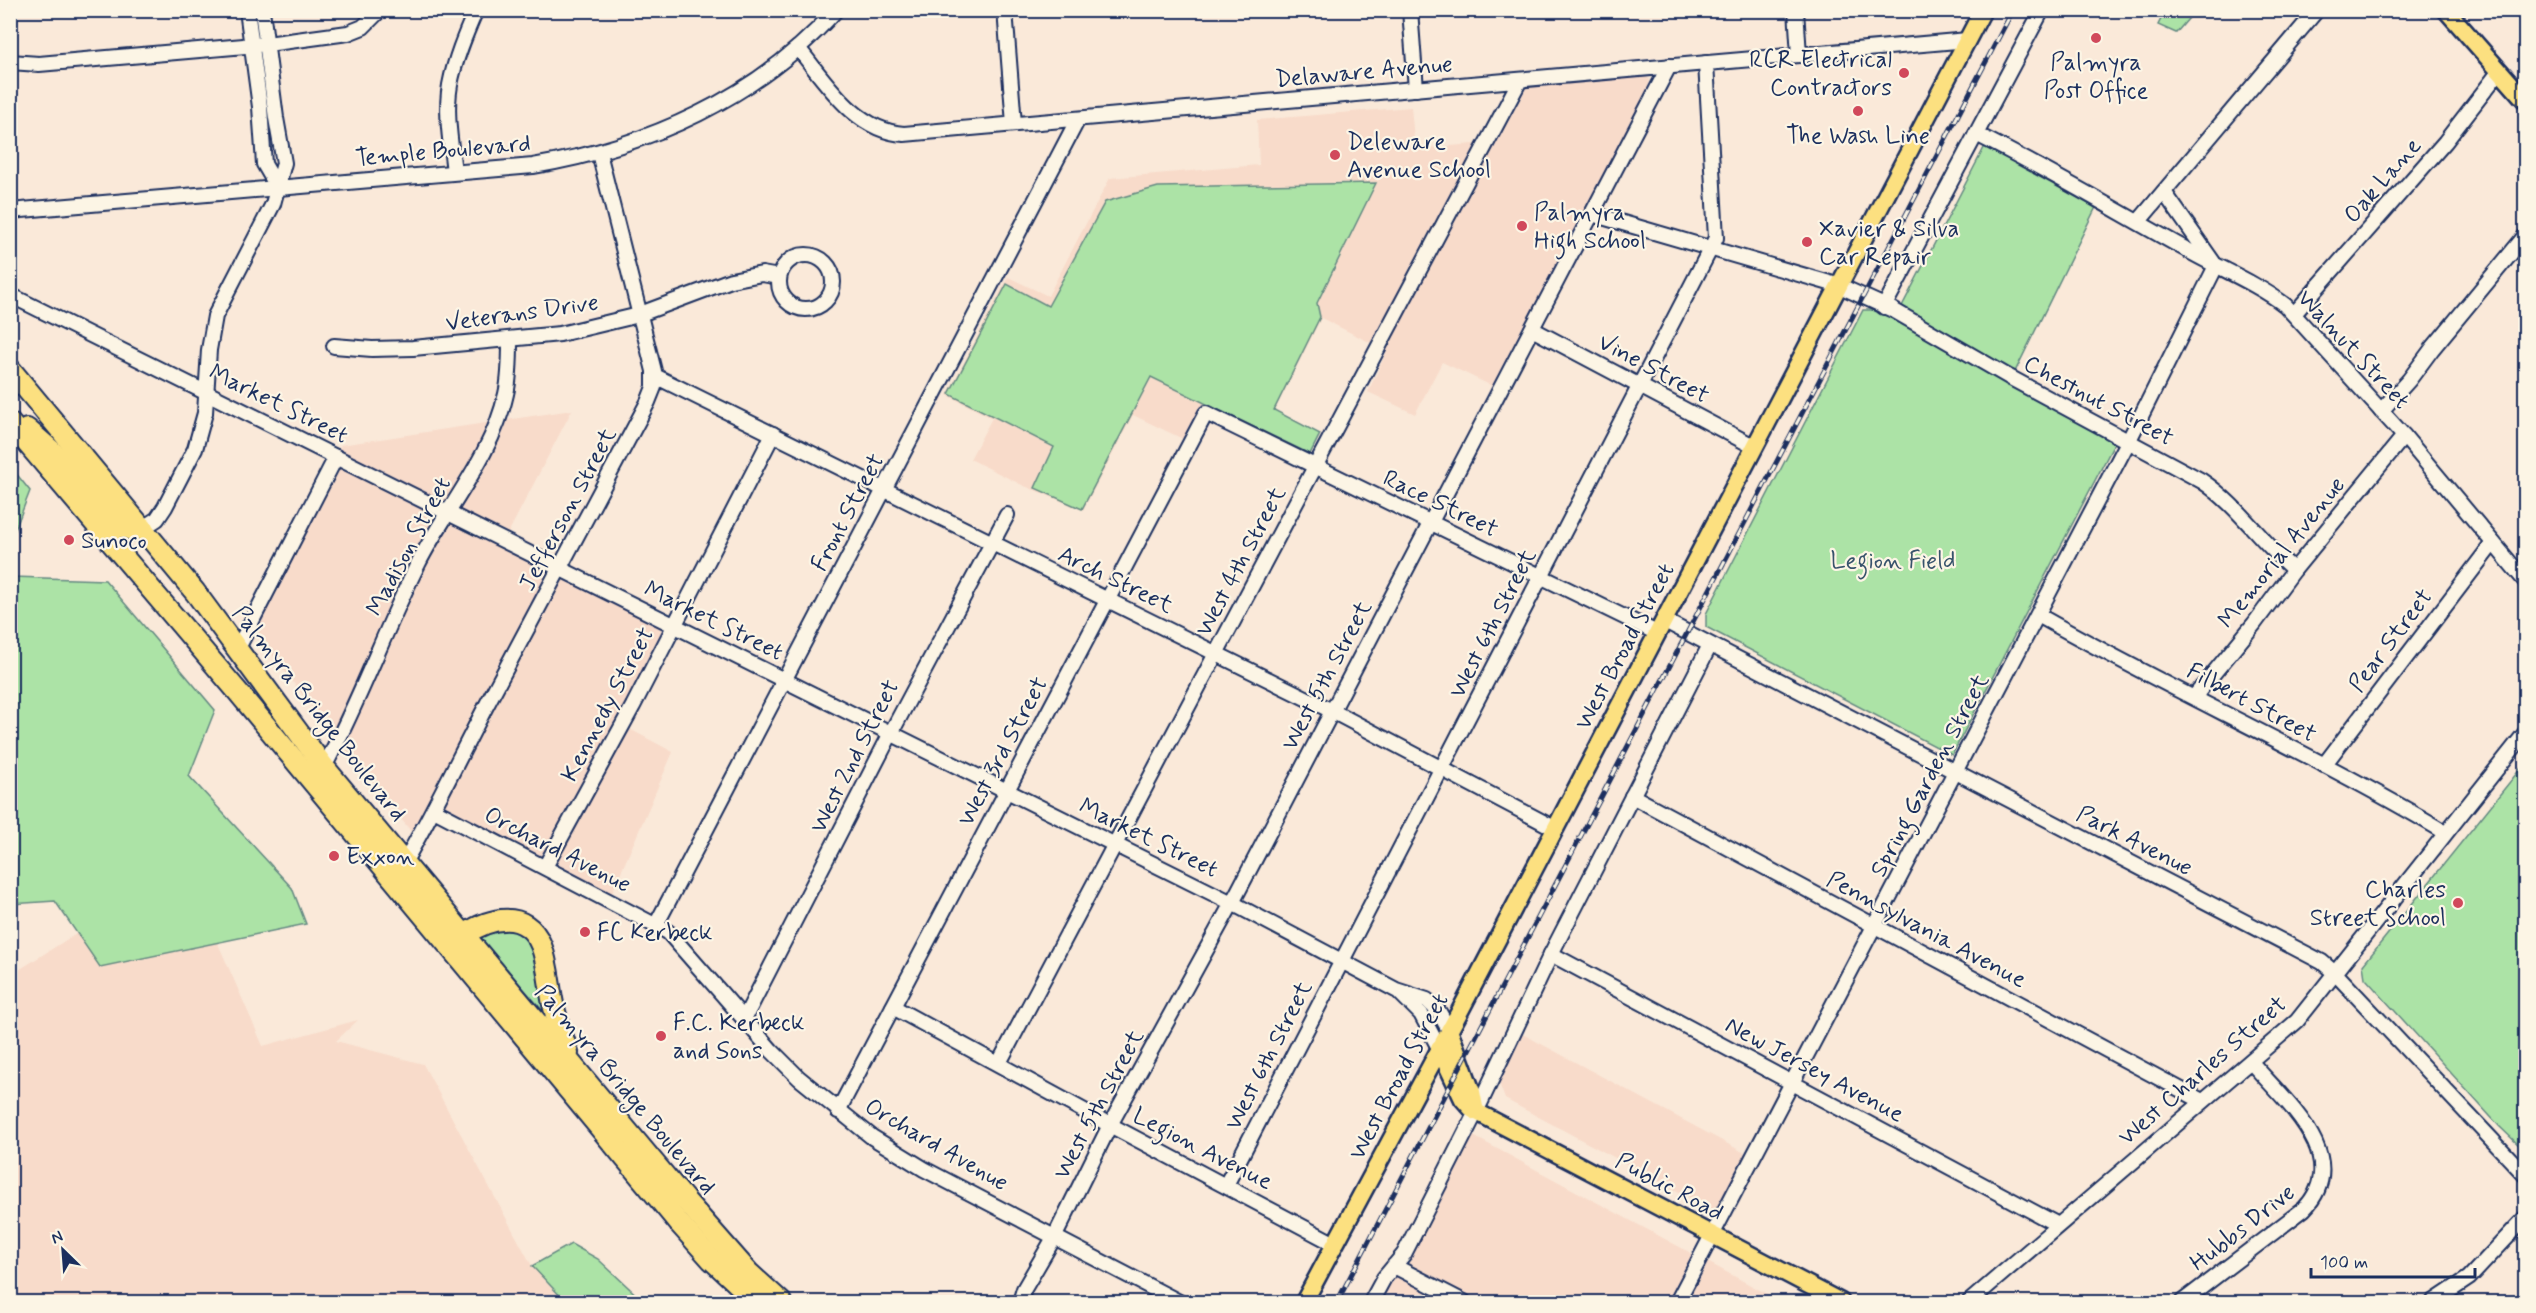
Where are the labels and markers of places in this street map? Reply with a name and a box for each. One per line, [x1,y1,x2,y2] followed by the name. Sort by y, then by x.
[2089,31,2103,45] marker: Palmyra Post Office
[1749,45,1892,104] place label: RCR Electrical Contractors
[2044,48,2149,107] place label: Palmyra Post Office
[1897,66,1911,80] marker: RCR Electrical Contractors
[1851,104,1865,118] marker: The Wash Line
[1786,121,1930,152] place label: The Wash Line
[1347,127,1491,186] place label: Deleware Avenue School
[1328,148,1342,162] marker: Deleware Avenue School
[1534,198,1646,260] place label: Palmyra High School
[1819,214,1959,273] place label: Xavier & Silva Car Repair
[1515,219,1529,233] marker: Palmyra High School
[1800,235,1814,249] marker: Xavier & Silva Car Repair
[81,526,147,557] place label: Sunoco
[62,533,76,547] marker: Sunoco
[346,842,415,873] place label: Exxon
[327,849,341,863] marker: Exxon
[2310,875,2446,934] place label: Charles Street School
[2451,896,2465,910] marker: Charles Street School
[597,918,713,949] place label: FC Kerbeck
[578,925,592,939] marker: FC Kerbeck
[673,1008,804,1067] place label: F.C. Kerbeck and Sons
[654,1029,668,1043] marker: F.C. Kerbeck and Sons

